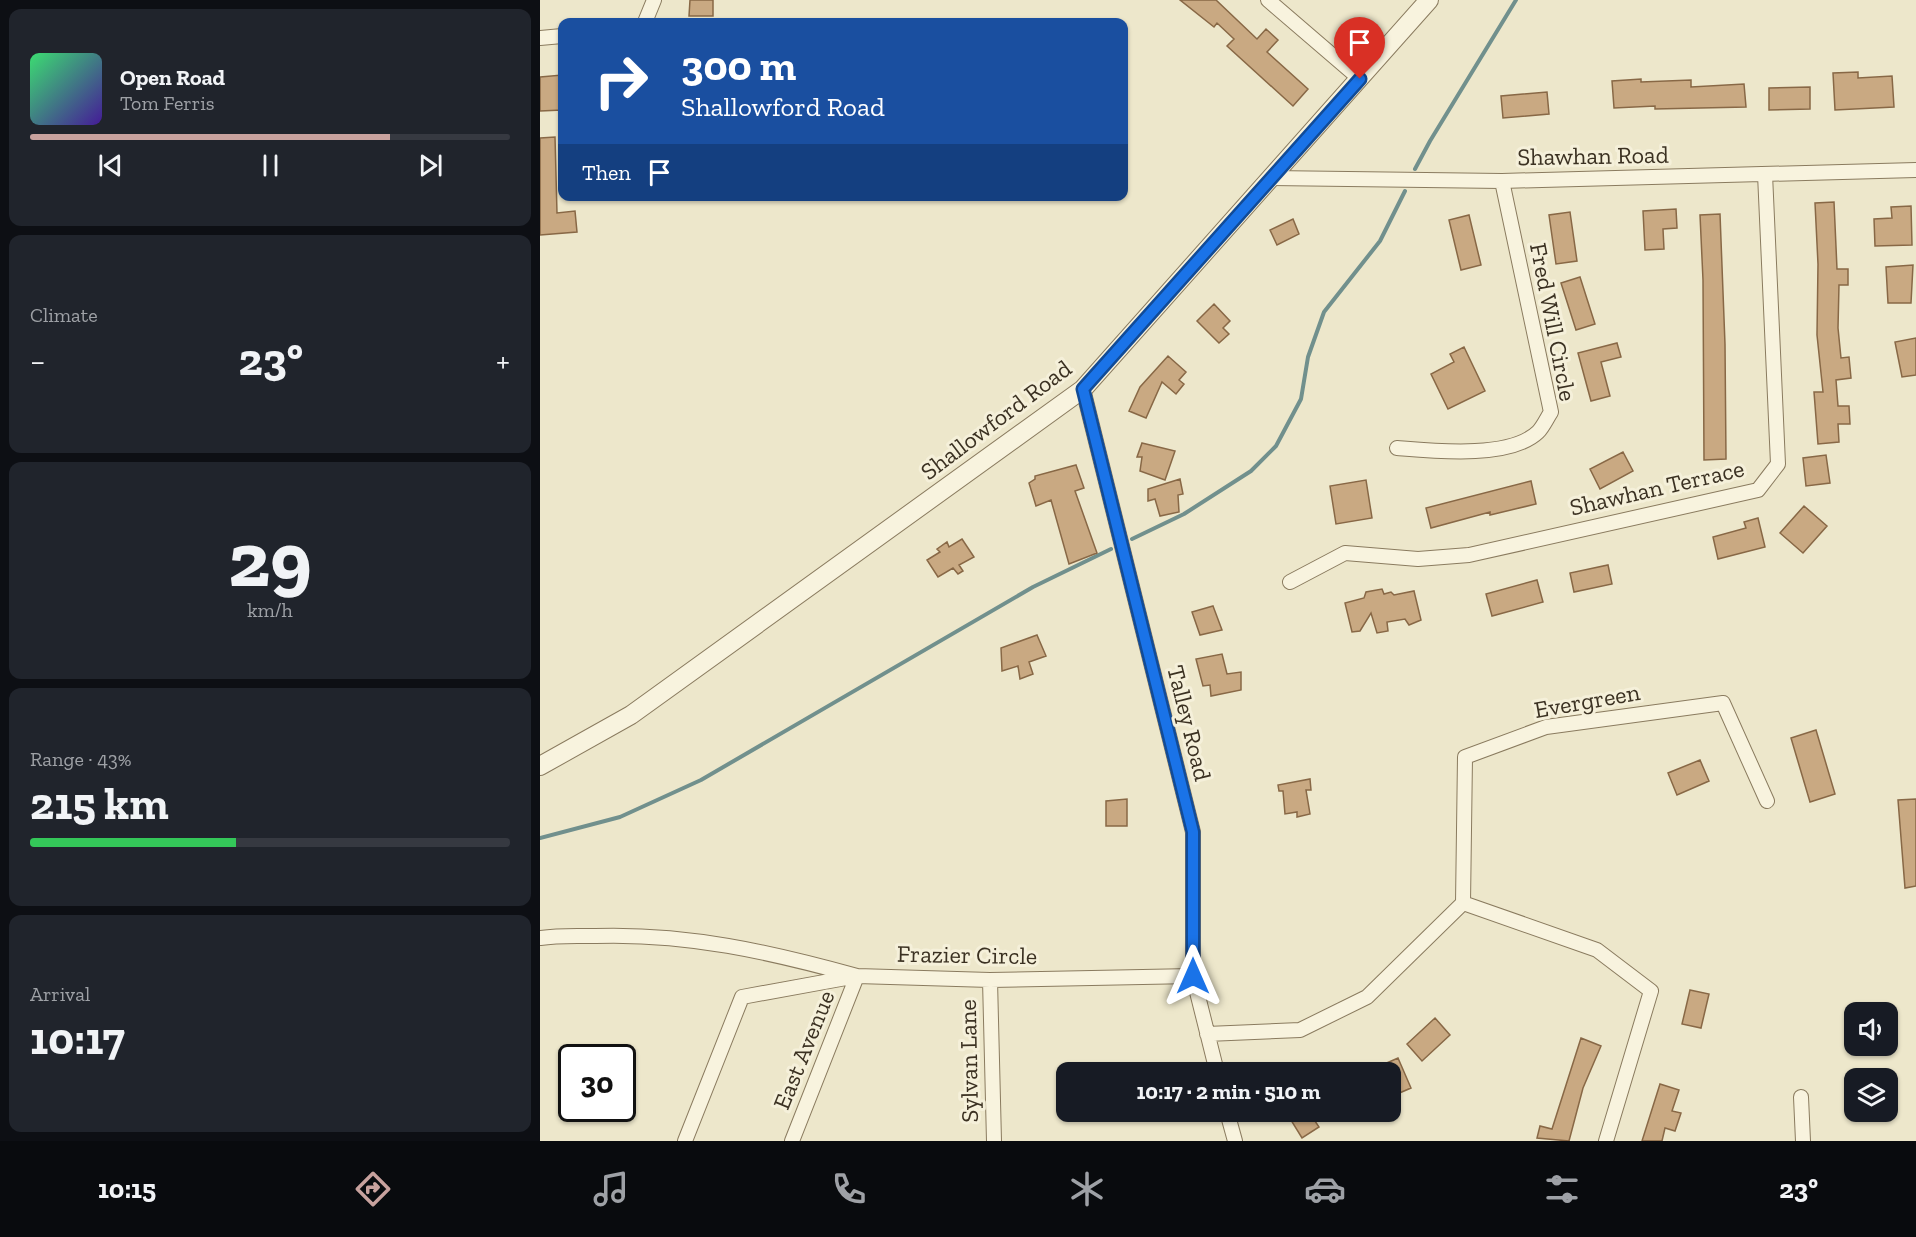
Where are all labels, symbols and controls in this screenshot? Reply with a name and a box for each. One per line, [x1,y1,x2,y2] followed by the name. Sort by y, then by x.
[1334,17,1385,79] pin
[1343,26,1376,59] icon: arrive
[681,40,796,91] text: 300 m
[582,42,660,120] icon: right
[120,64,225,91] text: Open Road
[120,91,215,115] text: Tom Ferris
[681,91,885,123] text: Shallowford Road
[1517,140,1669,171] street label: Shawhan Road
[94,149,127,182] icon: previous
[254,149,287,182] icon: pause
[414,149,447,182] icon: next
[643,156,676,189] icon: arrive
[582,159,631,186] text: Then
[1524,240,1583,403] street label: Fred Will Circle
[30,303,98,327] text: Climate
[239,333,303,387] text: 23°
[30,341,45,380] text: −
[496,341,510,380] text: +
[915,354,1077,486] street label: Shallowford Road
[1567,453,1747,522] street label: Shawhan Terrace
[228,512,312,606] text: 29
[247,598,293,622] text: km/h
[1161,662,1218,784] street label: Talley Road
[1532,677,1642,724] street label: Evergreen
[30,747,132,771] text: Range · 43%
[30,777,169,831] text: 215 km
[897,939,1037,970] street label: Frazier Circle
[1161,944,1225,1008] position arrow
[30,982,90,1006] text: Arrival
[767,986,841,1114] street label: East Avenue
[953,999,984,1123] street label: Sylvan Lane
[1844,1002,1898,1122] map controls
[1844,1002,1898,1056] button: sound
[30,1012,125,1066] text: 10:17
[558,1044,636,1122] speed limit sign: 30
[1844,1068,1898,1122] button: layers
[1136,1078,1321,1105] text: 10:17 · 2 min · 510 m
[352,1168,394,1210] icon: directions
[590,1168,632,1210] icon: music
[828,1168,870,1210] icon: phone
[1066,1168,1108,1210] icon: climate
[1304,1168,1346,1210] icon: car
[1541,1168,1583,1210] icon: filters
[98,1173,156,1205] text: 10:15
[1779,1173,1818,1205] text: 23°

